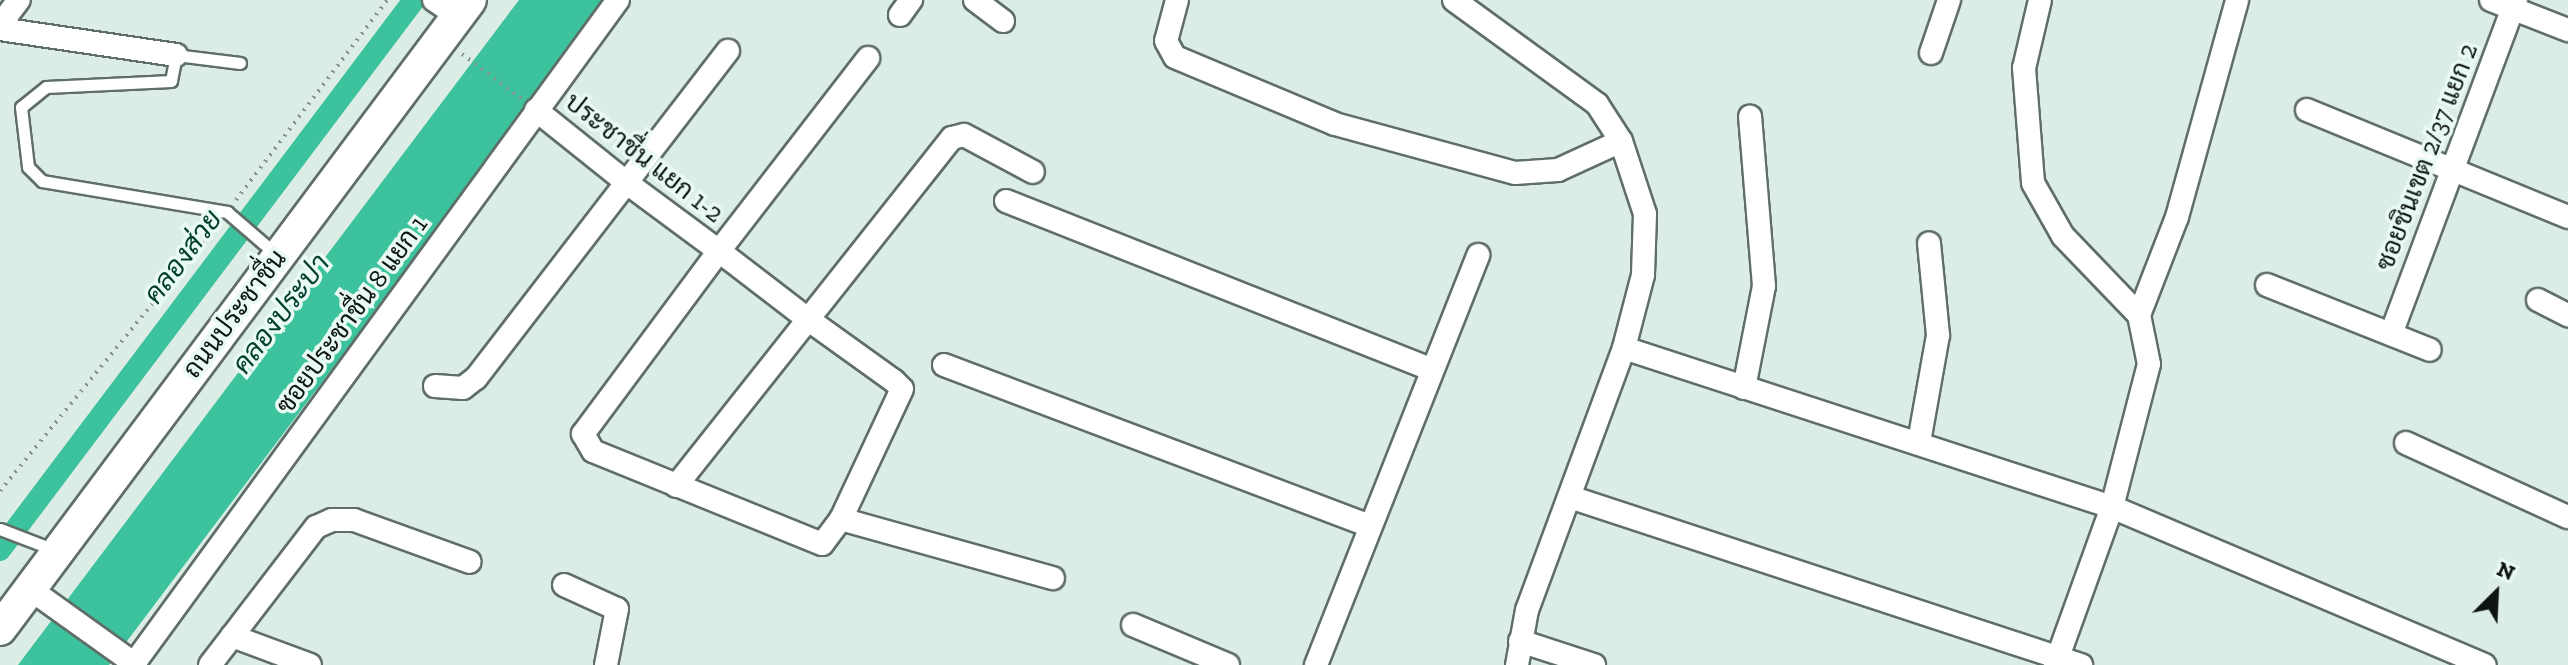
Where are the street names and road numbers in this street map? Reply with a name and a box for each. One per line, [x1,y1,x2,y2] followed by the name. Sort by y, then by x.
[2369,39,2485,275] street label: ซอยชินเขต 2/37 แยก 2
[558,86,730,230] street label: ประชาชื่น แยก 1-2
[270,210,434,420] street label: ซอยประชาชื่น 8 แยก 1
[177,244,293,384] street label: ถนนประชาชื่น

